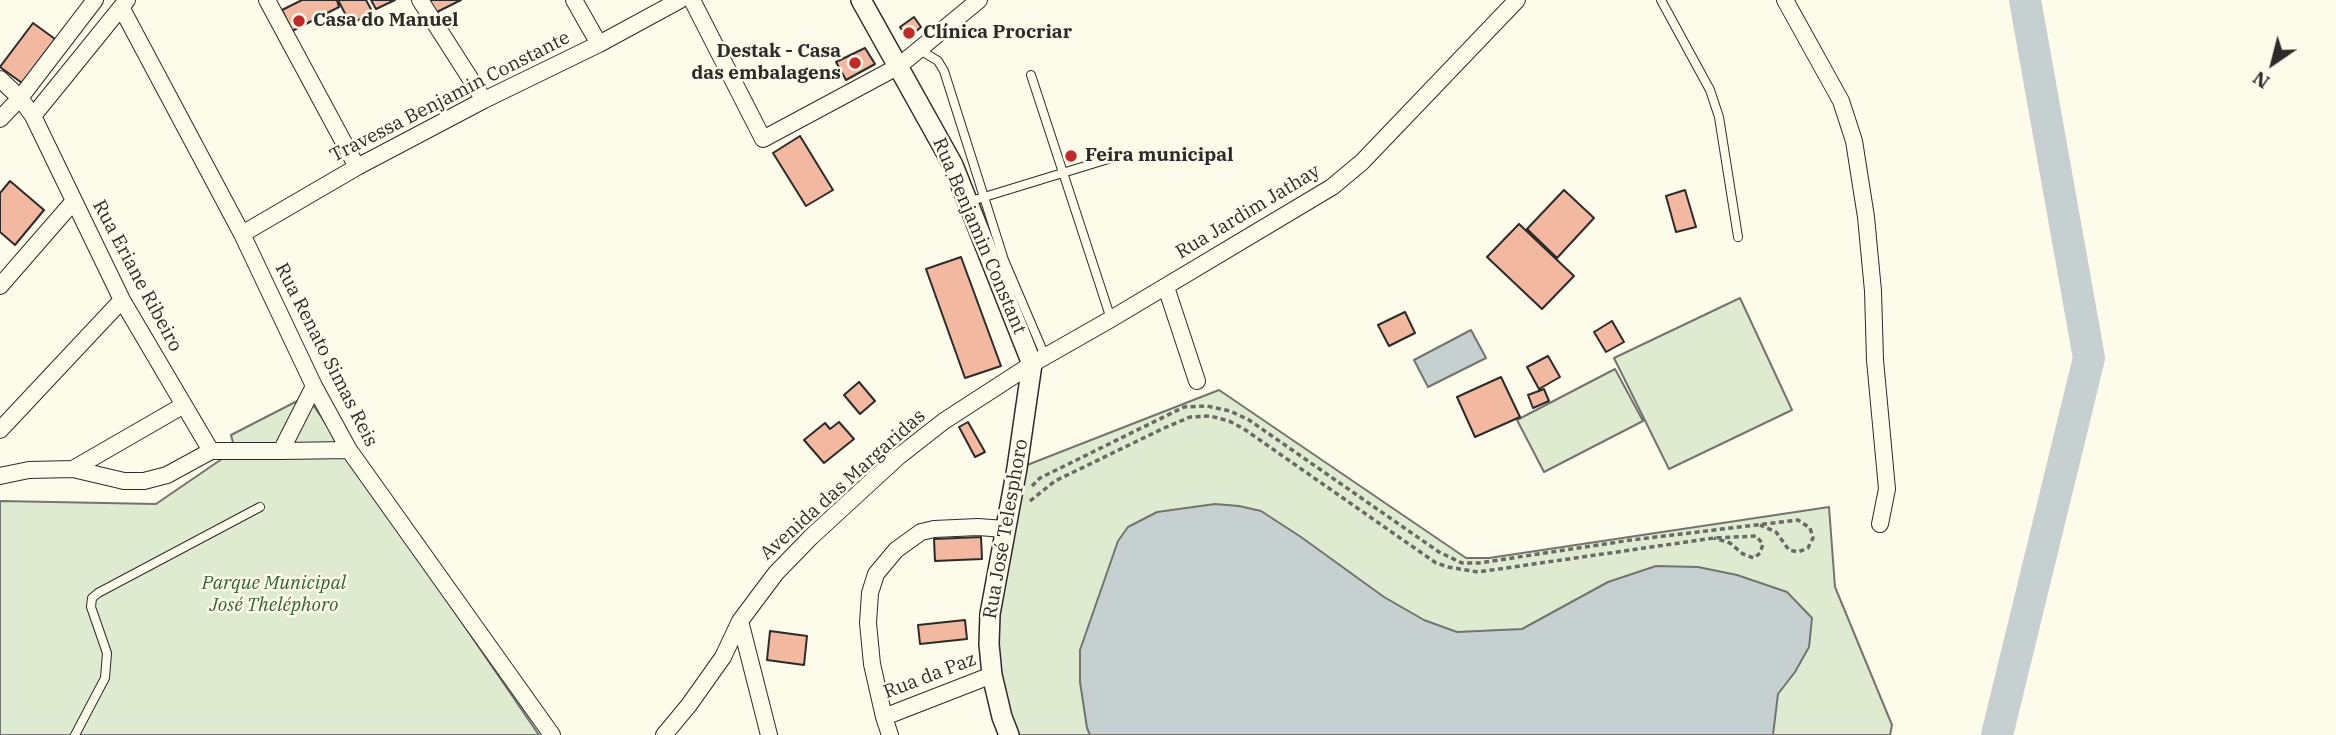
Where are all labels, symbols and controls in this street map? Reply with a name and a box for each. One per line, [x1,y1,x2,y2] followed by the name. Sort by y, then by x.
[313,10,458,32] place label: Casa do Manuel
[291,13,307,29] marker: Casa do Manuel
[923,22,1072,44] place label: Clínica Procriar
[901,25,917,41] marker: Clínica Procriar
[326,26,574,168] street label: Travessa Benjamin Constante
[2238,28,2308,98] north arrow
[691,41,841,85] place label: Destak - Casa das embalagens
[847,55,863,71] marker: Destak - Casa das embalagens
[2248,66,2274,94] text: N
[927,134,1031,338] street label: Rua Benjamin Constant
[1085,145,1233,167] place label: Feira municipal
[1063,148,1079,164] marker: Feira municipal
[1172,160,1324,264] street label: Rua Jardim Jathay
[87,196,187,356] street label: Rua Eriane Ribeiro
[270,259,382,451] street label: Rua Renato Simas Reis
[756,405,930,565] street label: Avenida das Margaridas
[979,437,1033,621] street label: Rua José Telesphoro
[202,573,346,617] park label: Parque Municipal José Theléphoro
[881,648,979,704] street label: Rua da Paz

